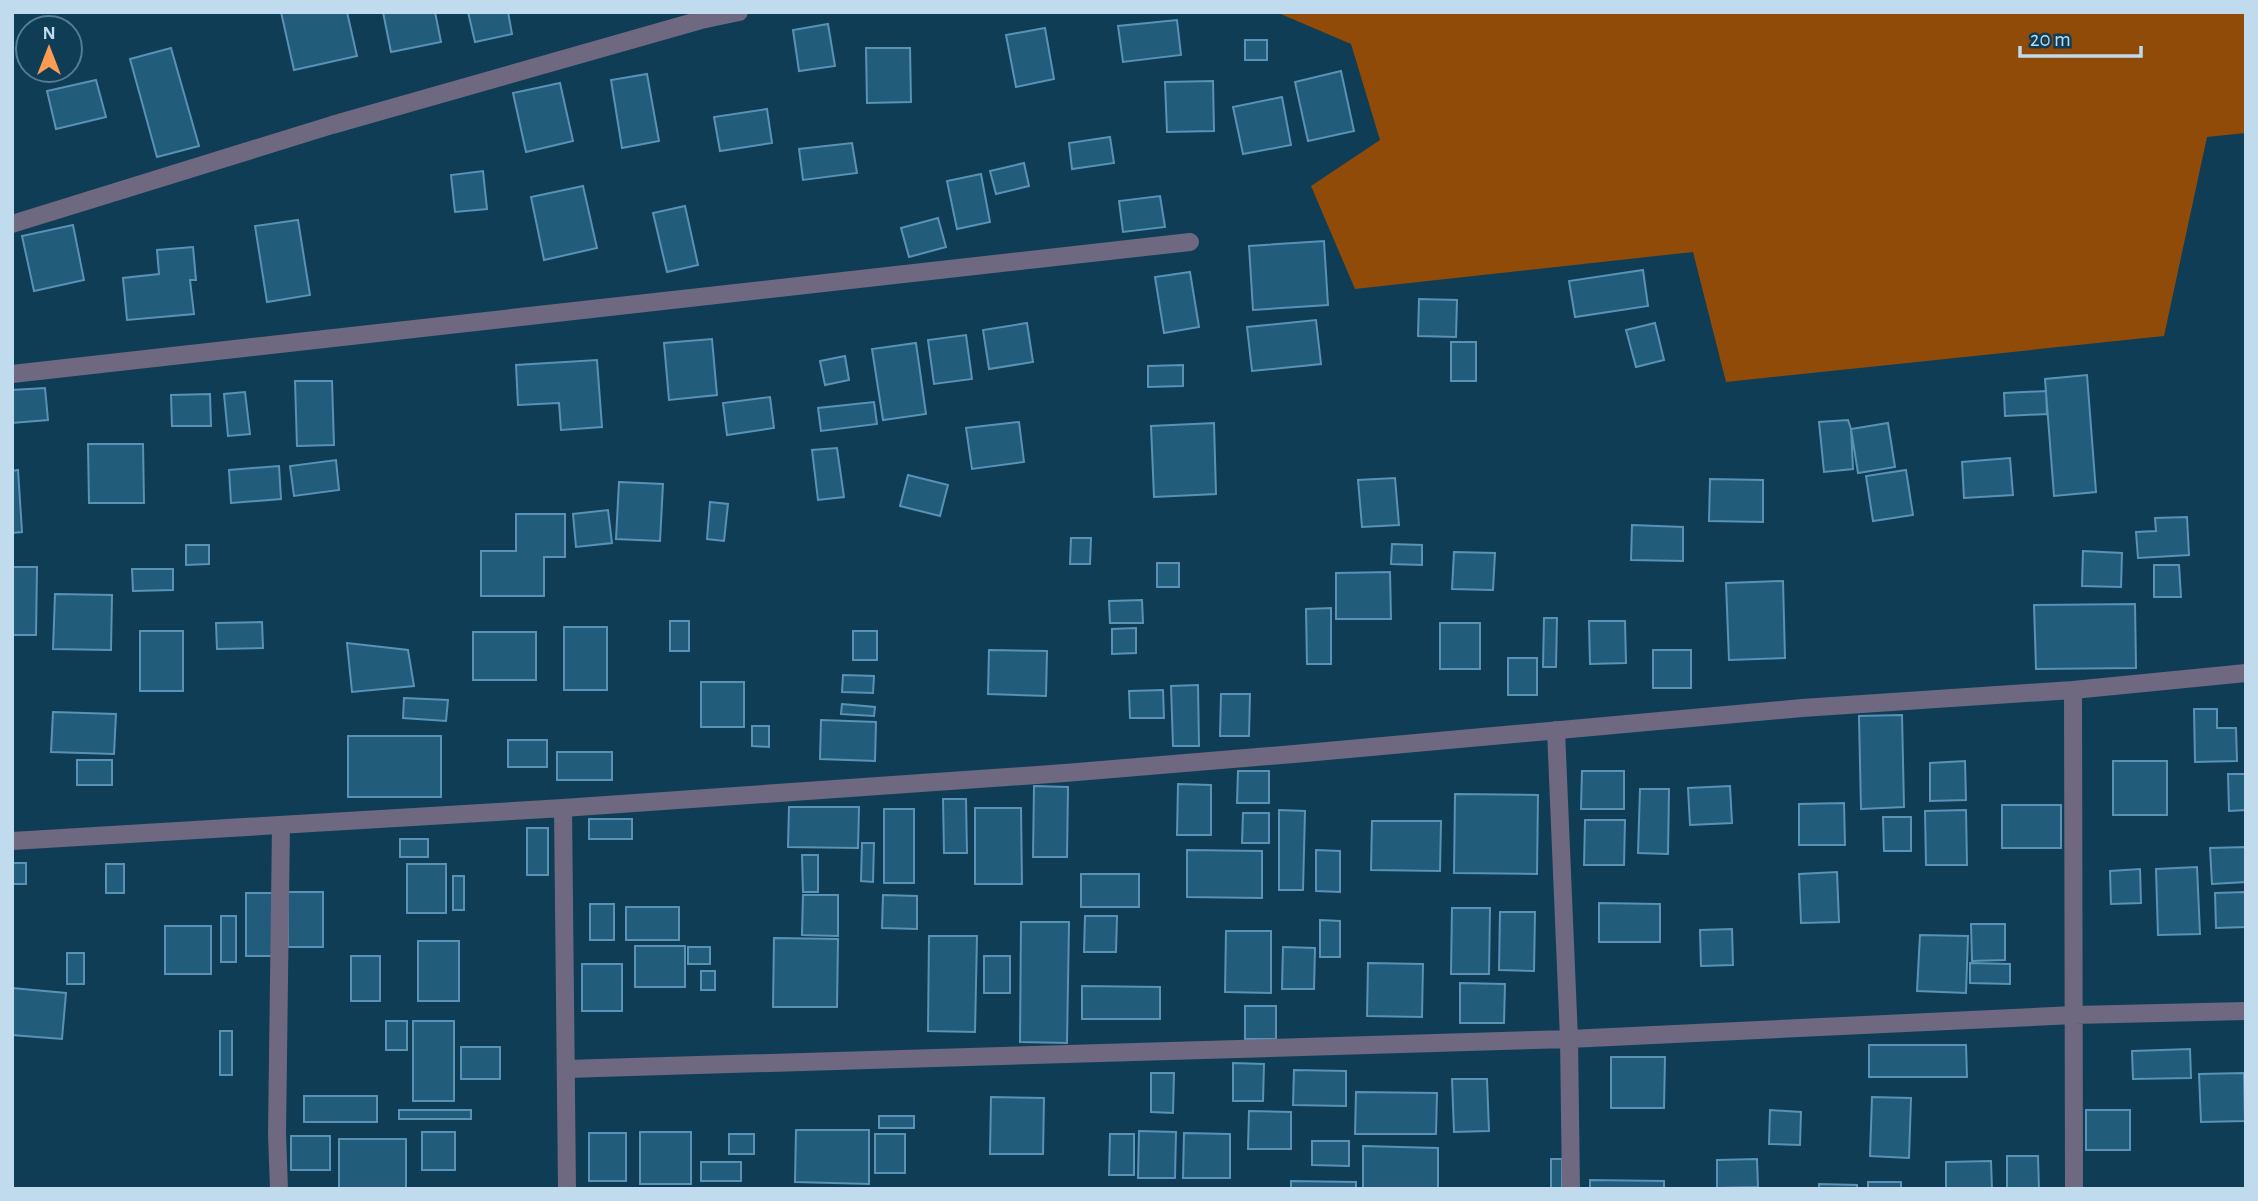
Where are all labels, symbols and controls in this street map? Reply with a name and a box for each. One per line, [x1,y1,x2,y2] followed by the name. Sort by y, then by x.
[14,14,84,84] north arrow
[2020,14,2141,58] scale bar
[42,24,56,43] text: N
[2030,29,2071,50] text: 20 m

